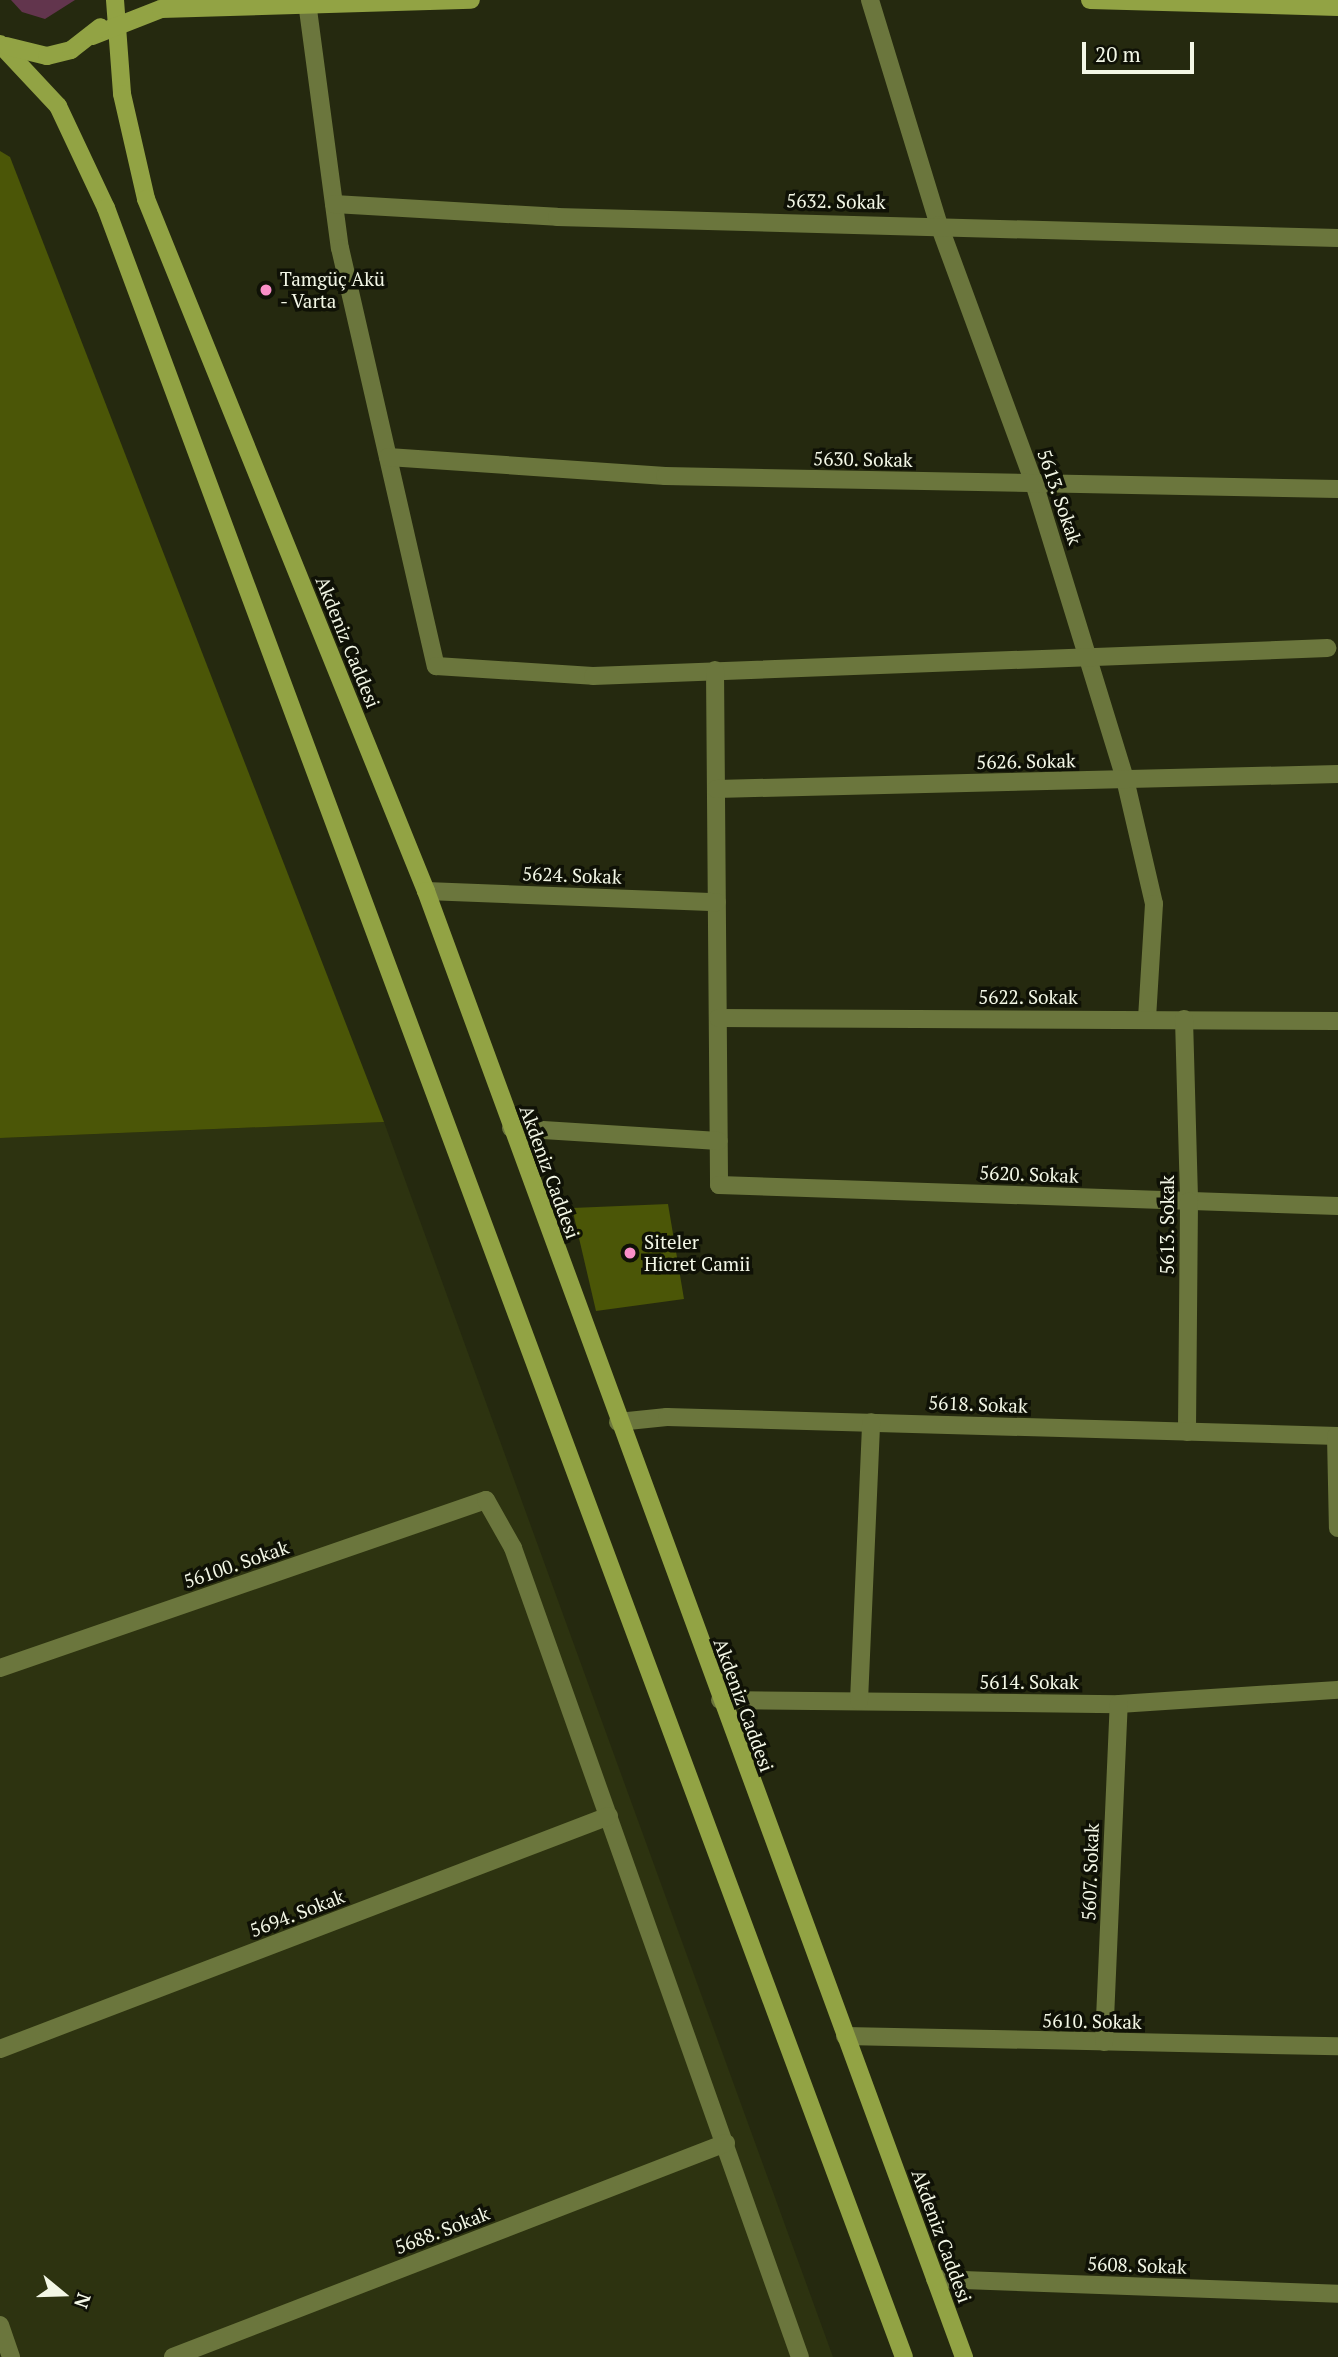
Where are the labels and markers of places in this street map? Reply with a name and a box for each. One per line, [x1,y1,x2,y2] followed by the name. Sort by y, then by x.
[280,268,385,312] place label: Tamgüç Akü - Varta
[258,282,274,298] marker: Tamgüç Akü - Varta
[644,1231,751,1275] place label: Siteler Hicret Camii
[622,1245,638,1261] marker: Siteler Hicret Camii

